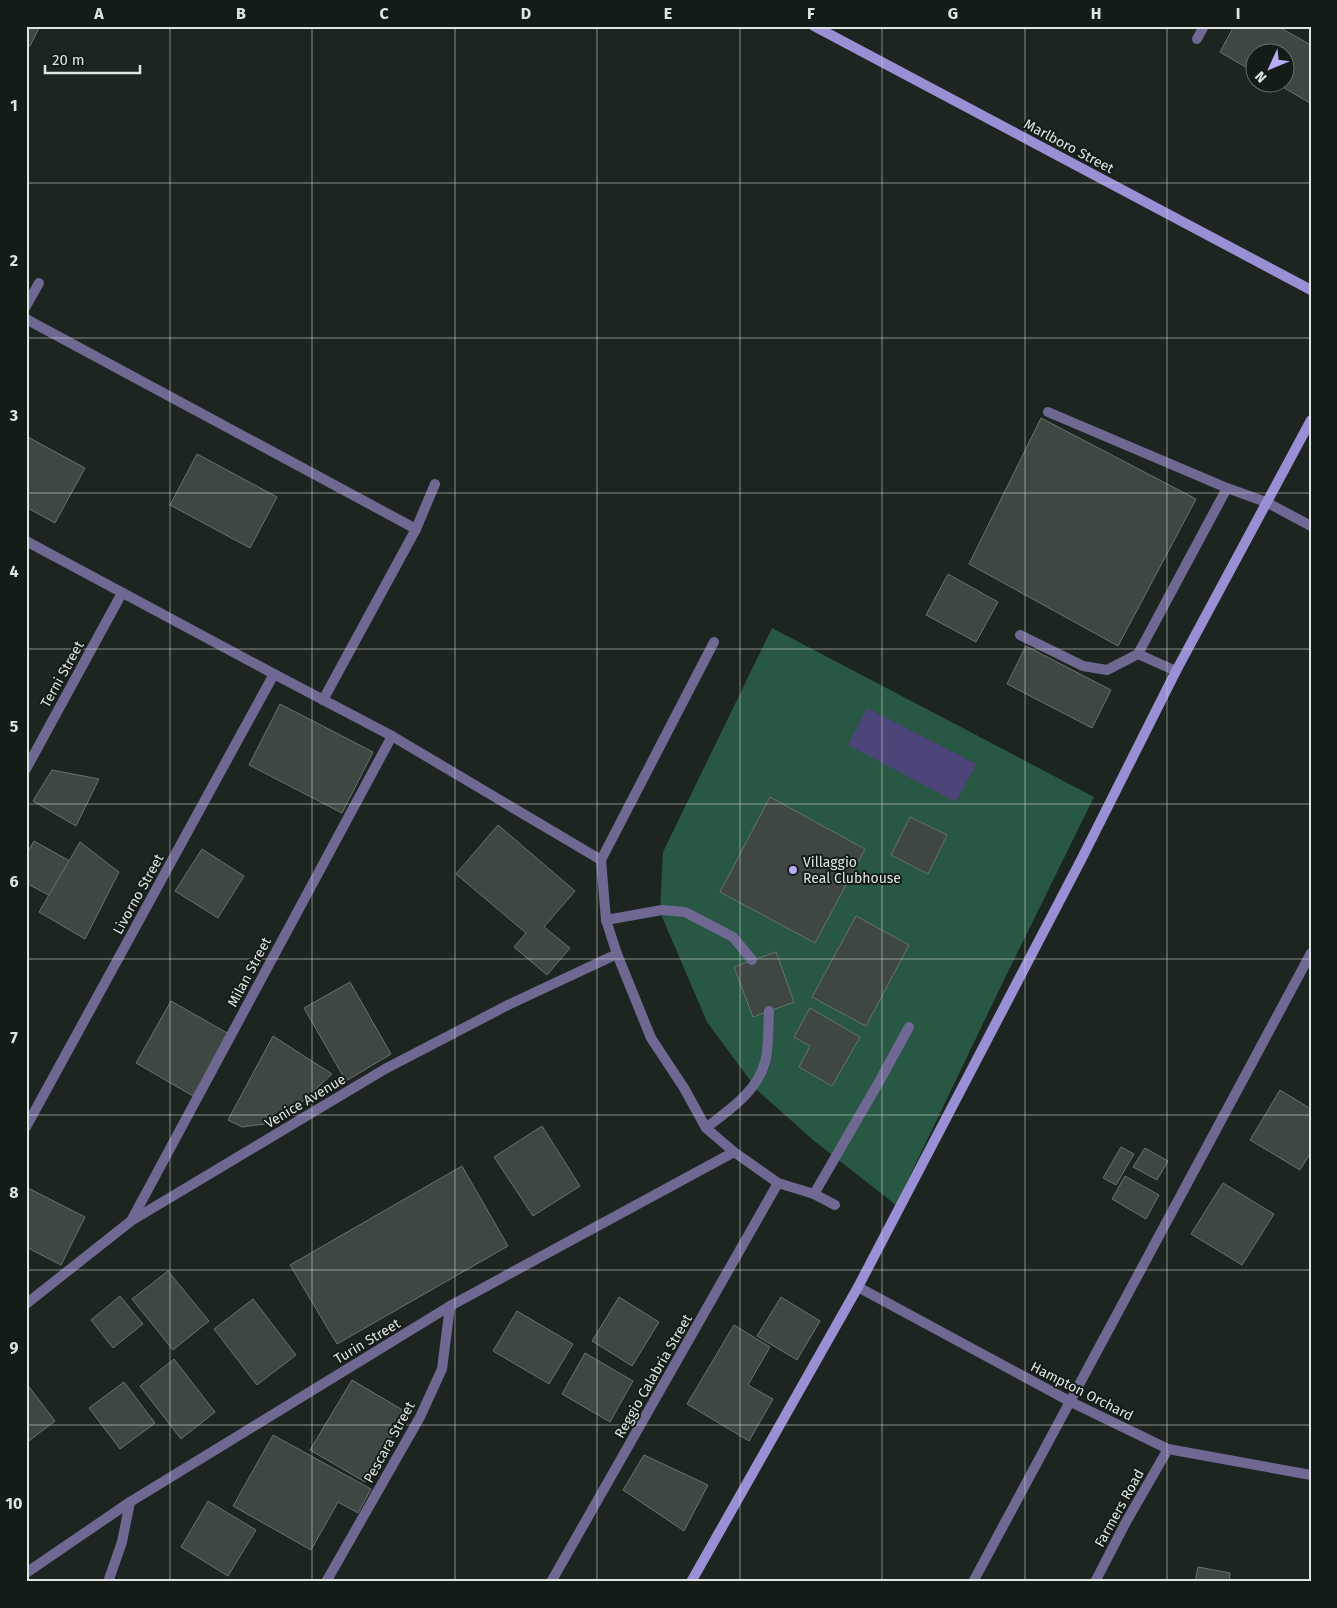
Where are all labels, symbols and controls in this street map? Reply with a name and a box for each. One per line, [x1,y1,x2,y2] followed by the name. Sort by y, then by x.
[93,4,104,23] text: A
[236,4,246,23] text: B
[379,4,389,23] text: C
[521,4,531,23] text: D
[664,4,672,23] text: E
[807,4,815,23] text: F
[948,4,958,23] text: G
[1091,4,1101,23] text: H
[1236,4,1240,23] text: I
[45,42,140,74] scale bar
[1244,42,1294,92] north arrow
[52,51,85,69] text: 20 m
[1252,67,1270,86] text: N
[10,96,18,115] text: 1
[1021,116,1117,178] street label: Marlboro Street
[10,251,18,270] text: 2
[9,406,18,425] text: 3
[9,562,19,581] text: 4
[37,637,88,710] street label: Terni Street
[10,717,19,736] text: 5
[109,850,168,937] street label: Livorno Street
[803,854,901,887] place label: Villaggio Real Clubhouse
[787,864,799,876] marker: Villaggio Real Clubhouse
[9,872,19,891] text: 6
[224,934,275,1010] street label: Milan Street
[10,1028,18,1047] text: 7
[262,1071,349,1132] street label: Venice Avenue
[9,1183,19,1202] text: 8
[611,1311,696,1441] street label: Reggio Calabria Street
[331,1315,404,1368] street label: Turin Street
[10,1338,19,1357] text: 9
[1028,1358,1136,1425] street label: Hampton Orchard
[360,1398,419,1486] street label: Pescara Street
[1091,1466,1148,1550] street label: Farmers Road
[6,1494,22,1513] text: 10

